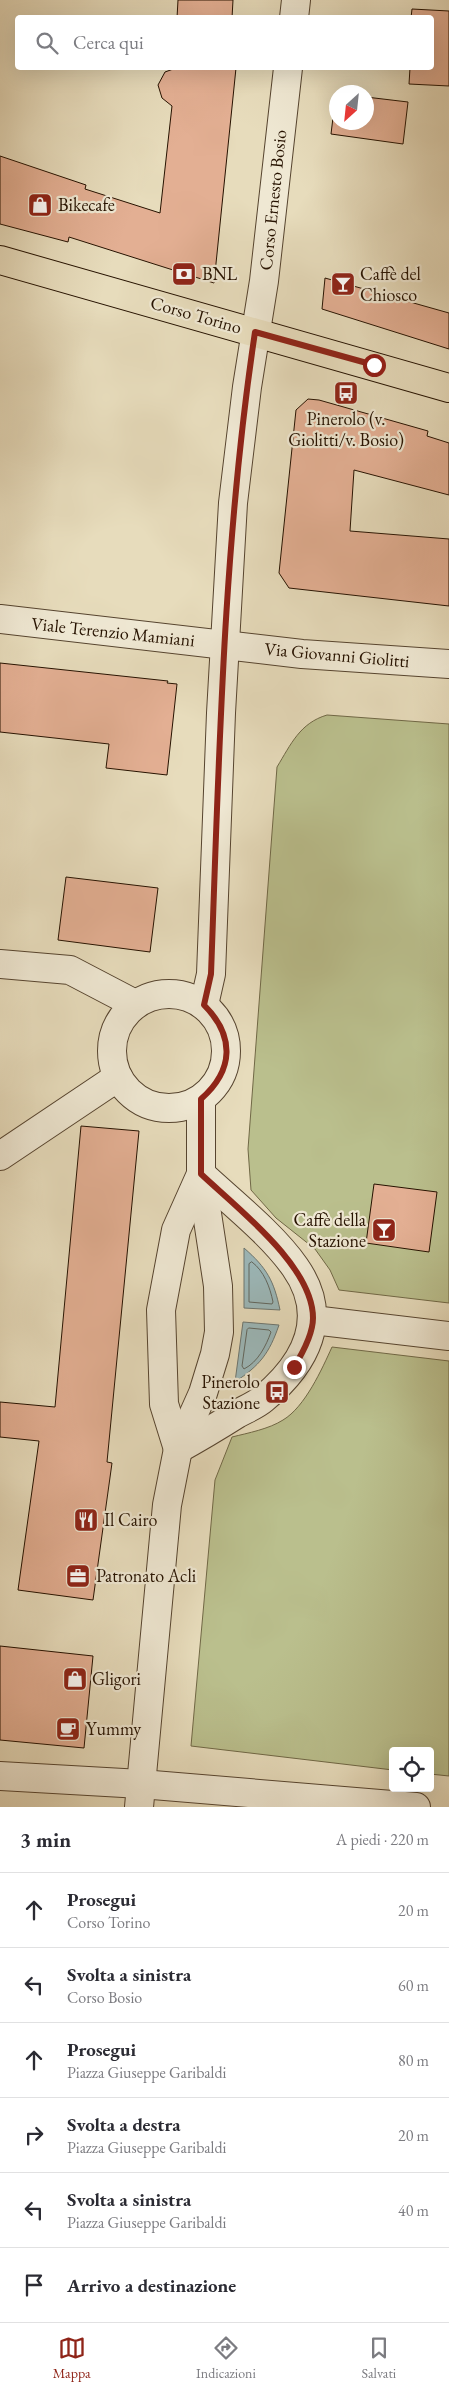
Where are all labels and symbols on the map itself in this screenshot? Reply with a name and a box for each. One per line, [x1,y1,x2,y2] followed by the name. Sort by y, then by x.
[329,85,374,130] north arrow
[254,128,291,271] street label: Corso Ernesto Bosio
[27,192,53,218] shop icon: Bikecafe
[58,193,115,216] place label: Bikecafe
[171,261,197,287] bank icon: BNL
[202,262,238,285] place label: BNL
[360,262,421,306] place label: Caffè del Chiosco
[330,271,356,297] bar icon: Caffè del Chiosco
[148,291,245,339] street label: Corso Torino
[363,354,386,377] route start
[333,380,359,406] bus stop icon: Pinerolo (v. Giolitti/v. Bosio)
[288,407,404,451] place label: Pinerolo (v. Giolitti/v. Bosio)
[30,611,197,652] street label: Viale Terenzio Mamiani
[264,637,411,672] street label: Via Giovanni Giolitti
[294,1208,367,1252] place label: Caffè della Stazione
[371,1217,397,1243] bar icon: Caffè della Stazione
[283,1356,306,1379] route end
[201,1370,260,1414] place label: Pinerolo Stazione
[264,1379,290,1405] bus stop icon: Pinerolo Stazione
[73,1507,99,1533] restaurant icon: Il Cairo
[104,1508,157,1531] place label: Il Cairo
[65,1563,91,1589] office icon: Patronato Acli
[96,1564,197,1587] place label: Patronato Acli
[62,1666,88,1692] shop icon: Gligori
[92,1667,142,1690] place label: Gligori
[55,1716,81,1742] cafe icon: Yummy
[86,1717,141,1740] place label: Yummy

